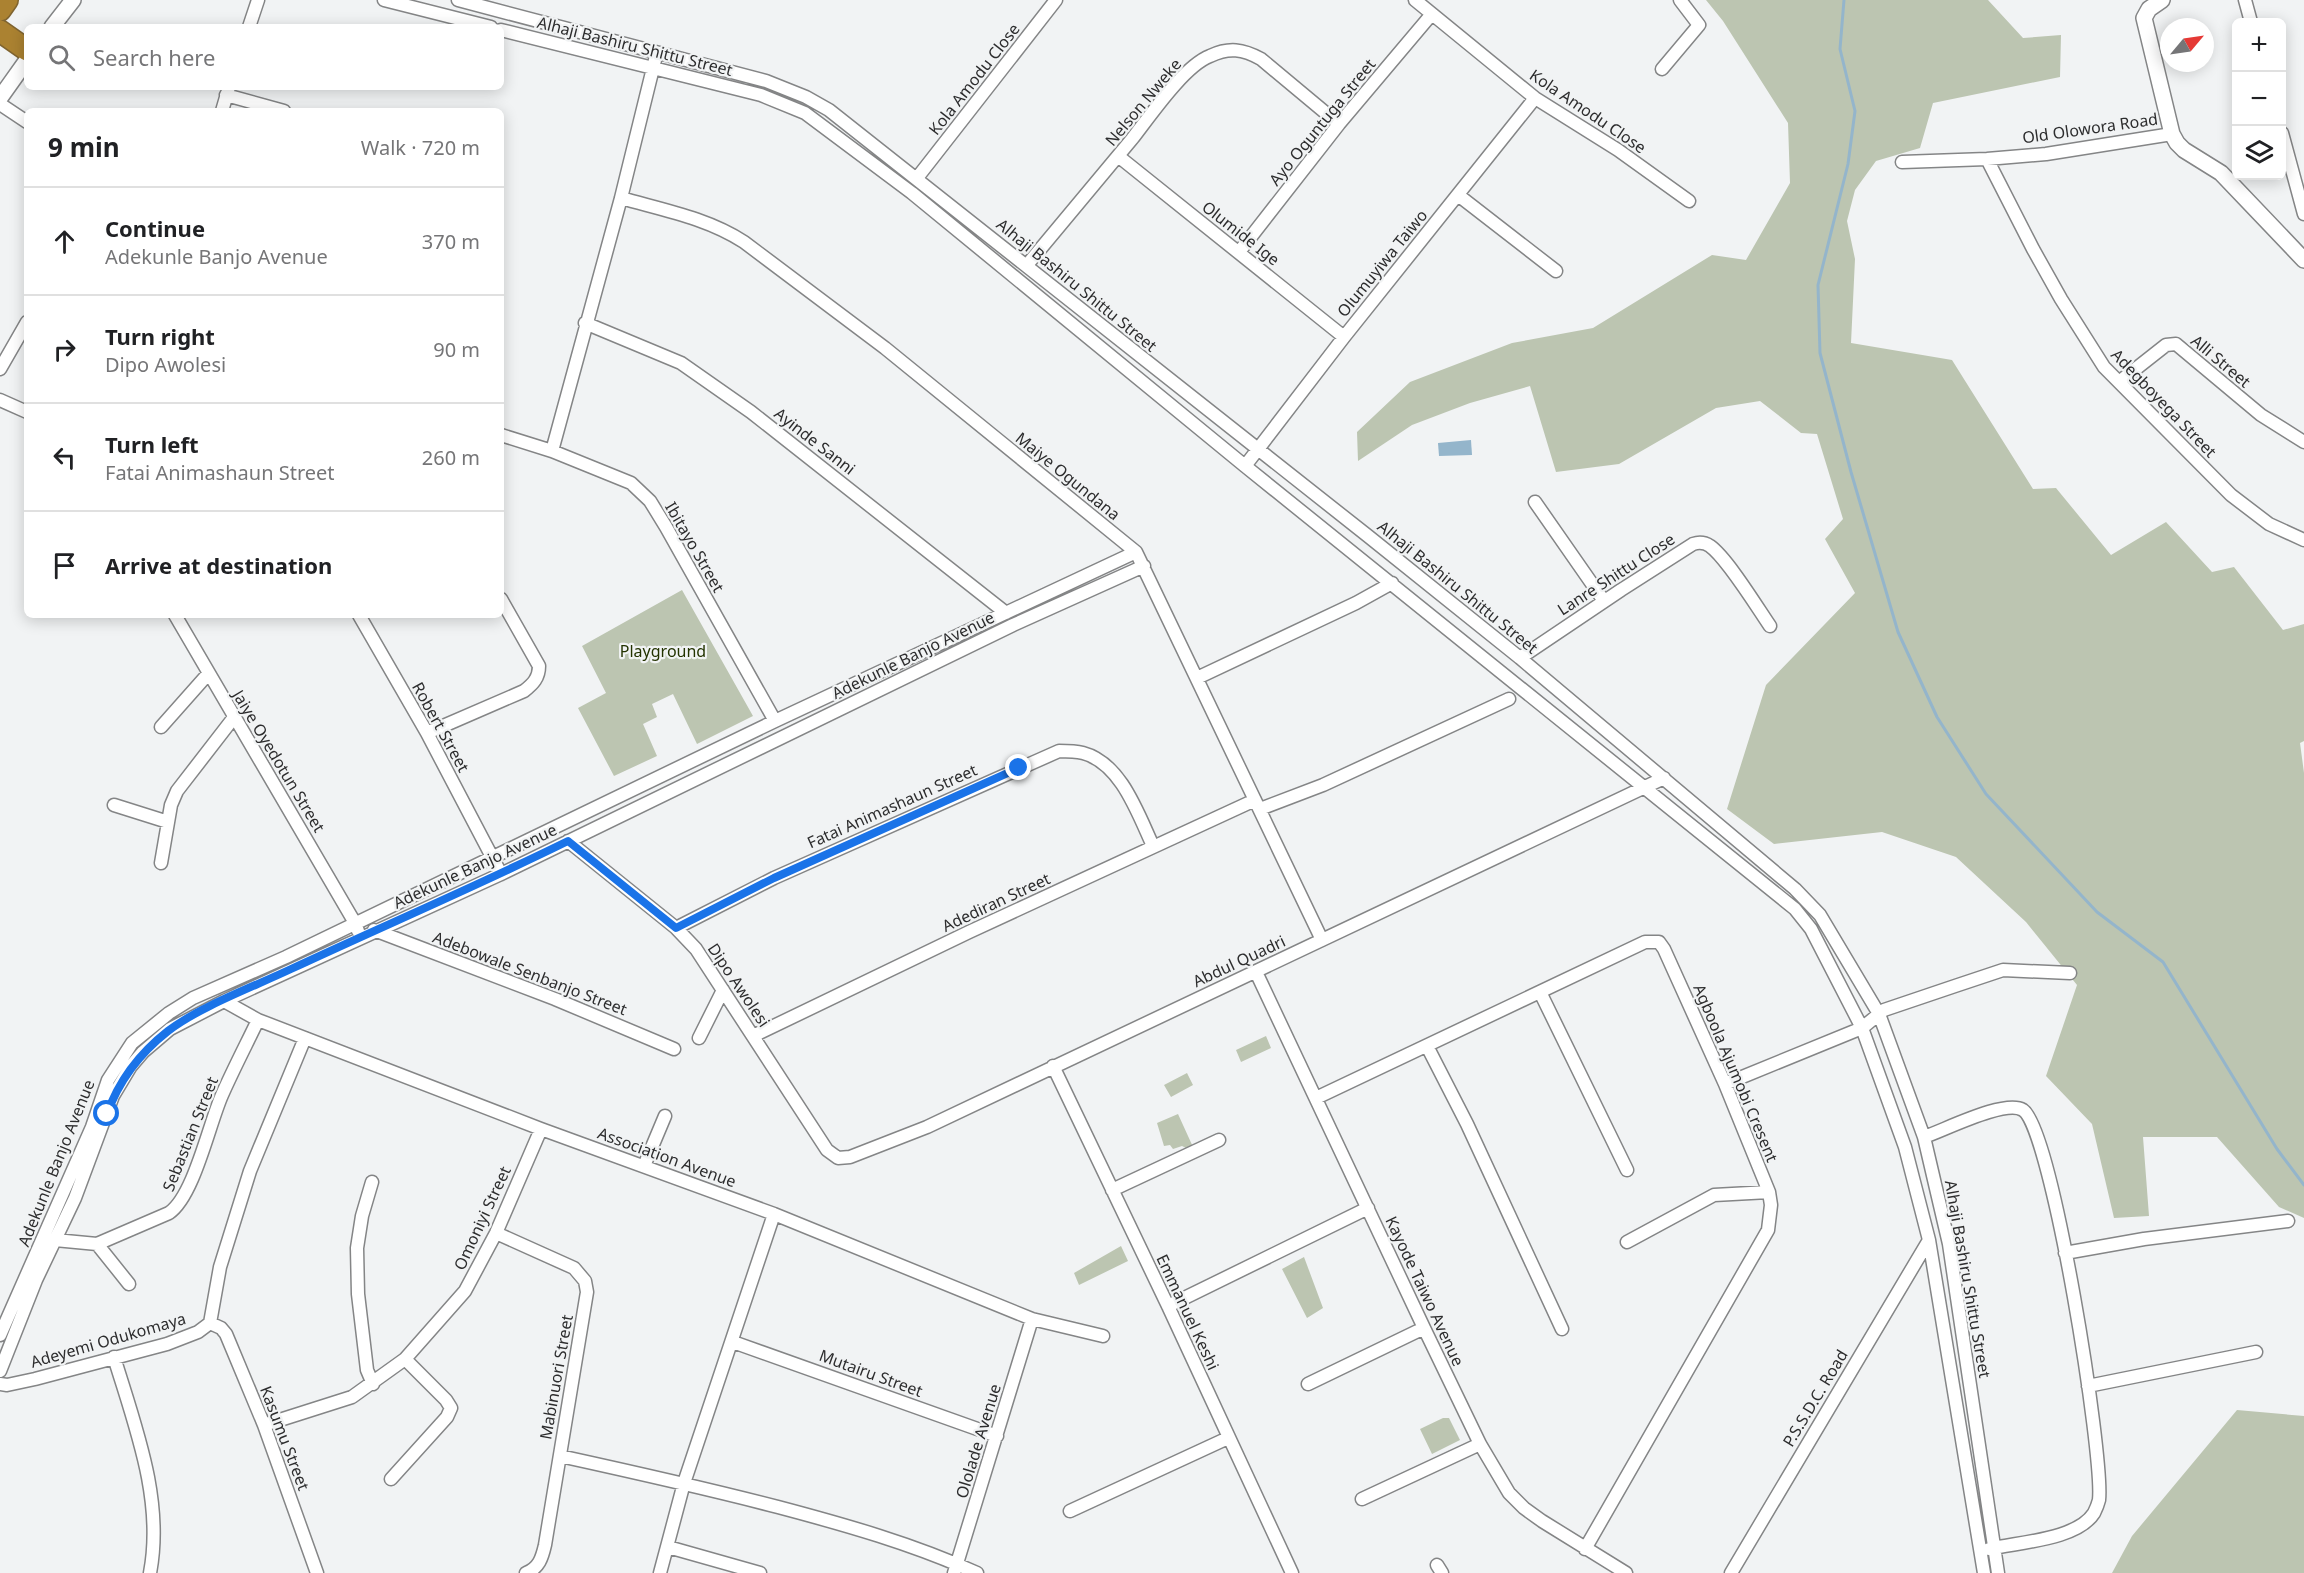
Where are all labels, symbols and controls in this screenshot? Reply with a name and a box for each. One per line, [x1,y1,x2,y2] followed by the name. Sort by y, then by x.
[535,11,735,81] street label: Alhaji Bashiru Shittu Street
[2160,18,2214,72] north arrow
[2232,18,2286,180] map controls
[2232,18,2286,72] button: +
[923,19,1025,139] street label: Kola Amodu Close
[24,24,504,90] search box
[45,41,78,74] icon: search
[93,42,215,72] text: Search here
[1100,54,1186,150] street label: Nelson Nweke
[1264,54,1380,190] street label: Ayo Oguntuga Street
[1525,64,1651,158] street label: Kola Amodu Close
[2232,72,2286,126] button: −
[2021,108,2159,148] street label: Old Olowora Road
[2232,126,2286,180] button: layers
[48,129,120,165] text: 9 min
[361,134,480,161] text: Walk · 720 m
[1198,196,1284,270] street label: Olumide Ige
[1332,205,1432,321] street label: Olumuyiwa Taiwo
[105,213,205,243] text: Continue
[992,213,1162,357] street label: Alhaji Bashiru Shittu Street
[48,225,81,258] icon: ahead
[422,228,480,255] text: 370 m
[105,243,328,270] text: Adekunle Banjo Avenue
[105,321,215,351] text: Turn right
[2187,330,2256,393] street label: Alli Street
[48,333,81,366] icon: right
[433,336,480,363] text: 90 m
[2106,344,2222,462] street label: Adegboyega Street
[105,351,226,378] text: Dipo Awolesi
[770,402,860,480] street label: Ayinde Sanni
[1011,427,1125,525] street label: Maiye Ogundana
[105,429,199,459] text: Turn left
[48,441,81,474] icon: left
[422,444,480,471] text: 260 m
[105,459,335,486] text: Fatai Animashaun Street
[660,498,730,596] street label: Ibitayo Street
[1373,515,1543,659] street label: Alhaji Bashiru Shittu Street
[1553,528,1679,620] street label: Lanre Shittu Close
[48,549,81,582] icon: arrive
[105,550,332,580] text: Arrive at destination
[828,606,998,704] street label: Adekunle Banjo Avenue
[620,640,706,662] park label: Playground
[407,678,475,776] street label: Robert Street
[227,684,330,836] street label: Jaiye Oyedotun Street
[1005,754,1031,780] route end
[804,759,981,853] street label: Fatai Animashaun Street
[390,818,560,914] street label: Adekunle Banjo Avenue
[938,867,1054,937] street label: Adediran Street
[430,926,630,1020] street label: Adebowale Senbanjo Street
[1189,930,1289,992] street label: Abdul Quadri
[703,939,775,1031] street label: Dipo Awolesi
[1688,981,1784,1166] street label: Agboola Ajumobi Cresent
[157,1073,223,1195] street label: Sebastian Street
[12,1076,100,1250] street label: Adekunle Banjo Avenue
[93,1100,119,1126] route start
[595,1122,739,1192] street label: Association Avenue
[448,1162,516,1274] street label: Omoniyi Street
[1940,1178,1996,1380] street label: Alhaji Bashiru Shittu Street
[1381,1212,1469,1370] street label: Kayode Taiwo Avenue
[1152,1250,1224,1374] street label: Emmanuel Keshi
[28,1307,188,1373] street label: Adeyemi Odukomaya
[534,1313,578,1441] street label: Mabinuori Street
[816,1344,926,1402] street label: Mutairu Street
[1777,1345,1853,1451] street label: P.S.S.D.C. Road
[950,1381,1006,1501] street label: Ololade Avenue
[255,1383,315,1494] street label: Kasumu Street

